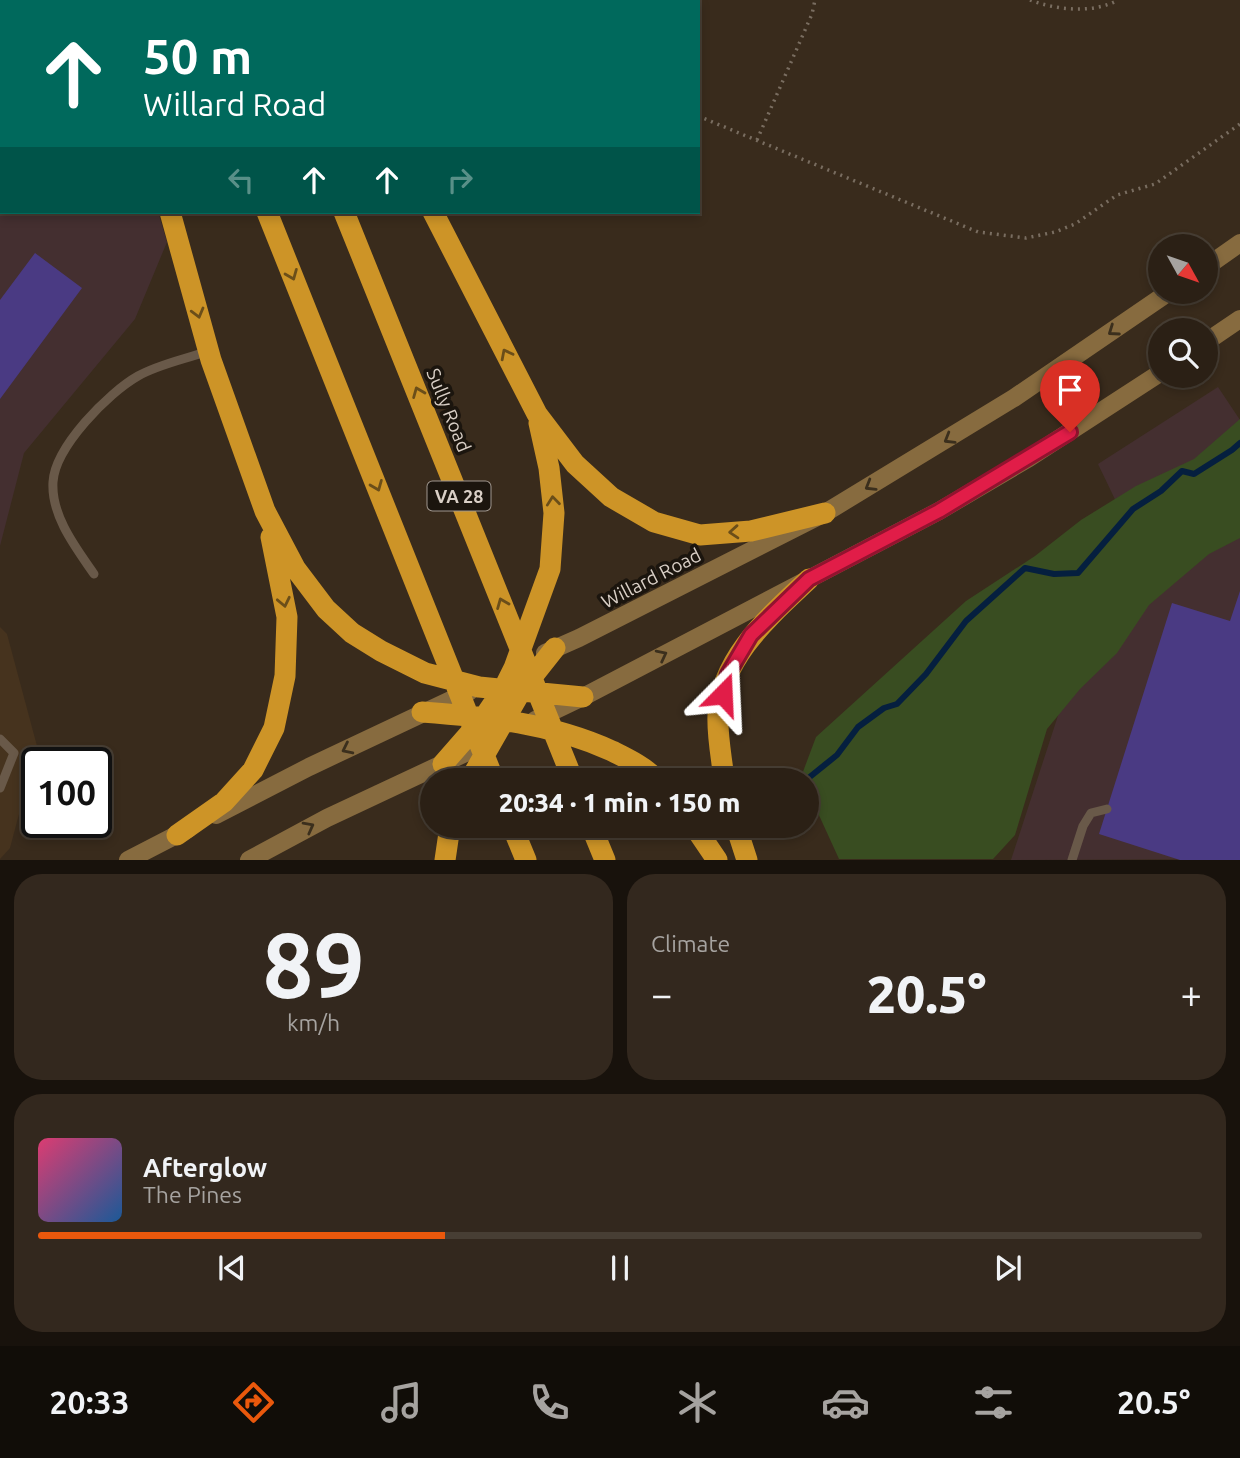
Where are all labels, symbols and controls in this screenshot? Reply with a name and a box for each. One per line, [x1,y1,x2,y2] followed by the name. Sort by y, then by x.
[28,28,119,119] icon: ahead
[143,28,252,83] text: 50 m
[143,86,326,122] text: Willard Road
[222,161,260,199] icon: left
[295,161,333,199] icon: ahead
[368,161,406,199] icon: ahead
[441,161,479,199] icon: right
[1148,234,1218,304] north arrow
[1148,234,1218,388] map controls
[284,268,298,280] one-way arrow
[190,307,204,319] one-way arrow
[1148,318,1218,388] button: search
[1108,323,1121,335] one-way arrow
[500,348,514,361] one-way arrow
[1040,360,1100,432] pin
[422,365,476,455] street label: Sully Road
[1051,371,1089,409] icon: arrive
[412,387,426,399] one-way arrow
[943,431,956,444] one-way arrow
[865,478,878,491] one-way arrow
[369,479,383,491] one-way arrow
[428,482,490,510] road number: VA 28
[545,496,560,507] one-way arrow
[728,525,739,540] one-way arrow
[598,544,704,612] street label: Willard Road
[276,596,291,608] one-way arrow
[497,598,511,610] one-way arrow
[655,650,667,663] one-way arrow
[686,657,760,731] position arrow
[342,740,354,754] one-way arrow
[21,747,112,838] speed limit sign: 100
[499,788,740,817] text: 20:34 · 1 min · 150 m
[302,822,314,836] one-way arrow
[262,913,365,1015] text: 89
[651,931,730,956] text: Climate
[867,965,986,1023] text: 20.5°
[651,973,672,1015] text: −
[1181,973,1202,1015] text: +
[287,1010,340,1035] text: km/h
[143,1153,267,1182] text: Afterglow
[143,1182,242,1207] text: The Pines
[213,1249,251,1287] icon: previous
[601,1249,639,1287] icon: pause
[989,1249,1027,1287] icon: next
[229,1378,278,1427] icon: directions
[377,1378,426,1427] icon: music
[525,1378,574,1427] icon: phone
[673,1378,722,1427] icon: climate
[821,1378,870,1427] icon: car
[969,1378,1018,1427] icon: filters
[50,1384,130,1420] text: 20:33
[1117,1384,1190,1420] text: 20.5°

